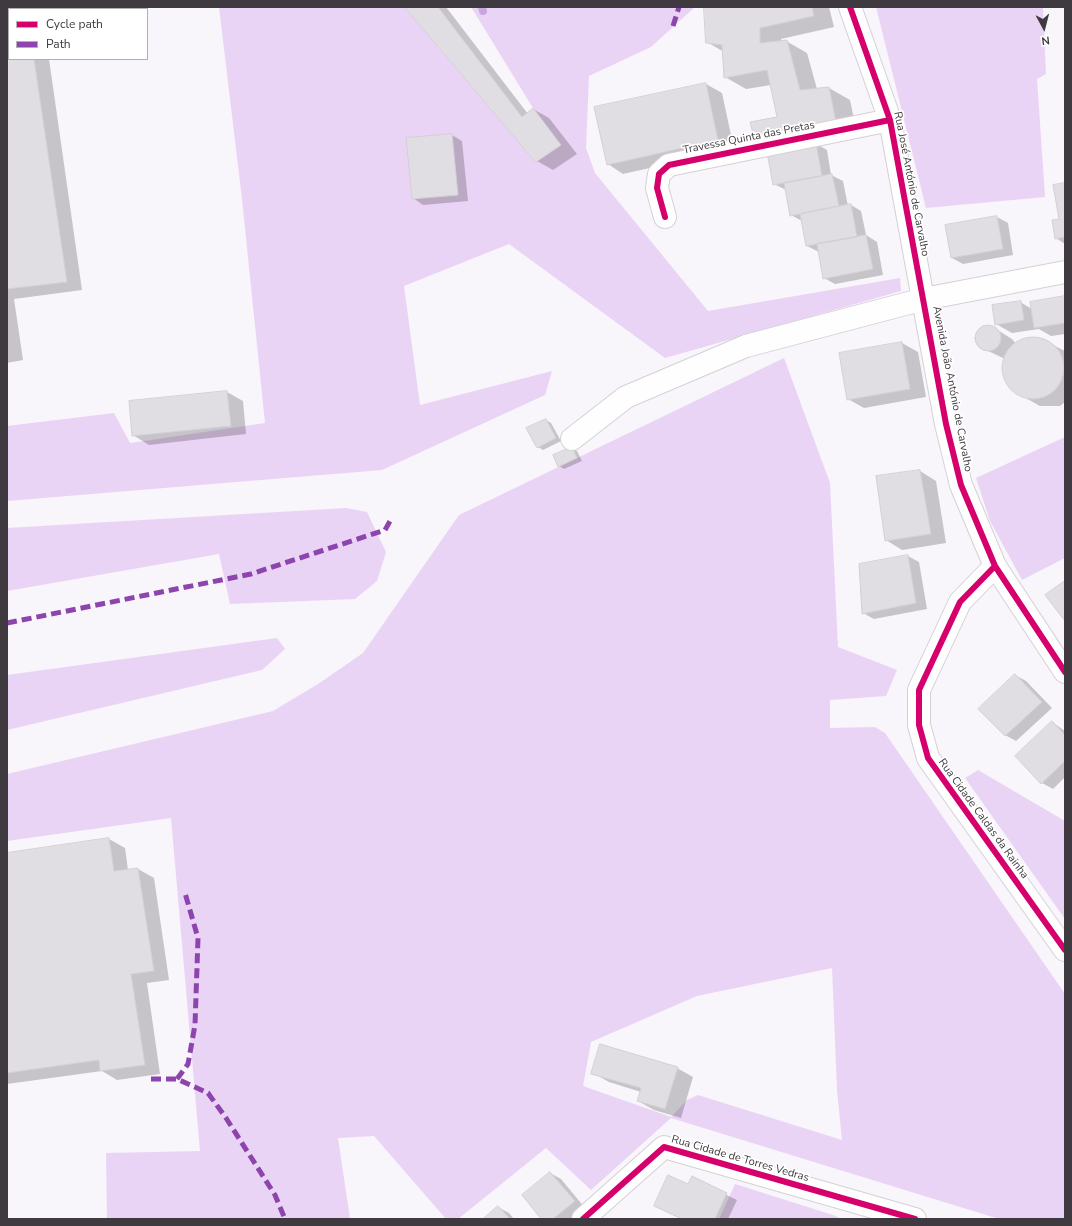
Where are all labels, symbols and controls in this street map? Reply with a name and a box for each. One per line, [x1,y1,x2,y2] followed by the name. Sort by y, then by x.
[8,8,148,60] legend
[1024,8,1064,48] north arrow
[46,16,103,32] text: Cycle path
[1041,32,1051,48] text: N
[46,36,71,52] text: Path
[890,111,932,257] street label: Rua José António de Carvalho
[682,119,816,157] street label: Travessa Quinta das Pretas
[929,305,975,473] street label: Avenida João António de Carvalho
[935,756,1031,882] street label: Rua Cidade Caldas da Rainha
[670,1133,810,1185] street label: Rua Cidade de Torres Vedras

